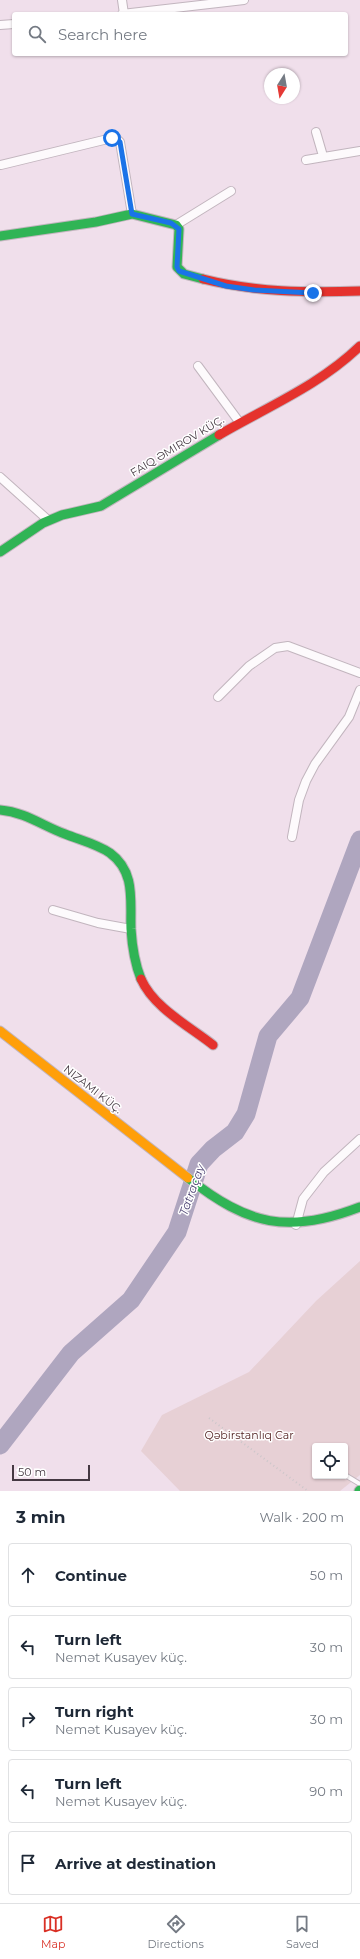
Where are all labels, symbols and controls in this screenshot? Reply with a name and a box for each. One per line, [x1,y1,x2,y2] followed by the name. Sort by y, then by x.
[12,12,348,56] search box
[26,23,48,45] icon: search
[58,25,147,44] text: Search here
[264,68,300,104] north arrow
[103,129,121,147] route start
[304,284,322,302] route end
[128,412,226,480] street label: FAIQ ƏMIROV KÜÇ.
[61,1062,125,1116] street label: NIZAMI KÜÇ.
[175,1161,208,1217] water label: Tatraçay
[204,1428,294,1442] park label: Qəbirstanlıq Car
[312,1443,348,1479] map controls
[312,1443,348,1479] button: locate
[12,1463,90,1482] scale bar
[18,1465,46,1479] text: 50 m
[16,1507,66,1527] text: 3 min
[259,1509,344,1525] text: Walk · 200 m
[17,1564,39,1586] icon: ahead
[55,1566,127,1585] text: Continue
[310,1567,343,1583] text: 50 m
[55,1630,122,1649] text: Turn left
[17,1636,39,1658] icon: left
[310,1639,343,1655] text: 30 m
[55,1649,187,1665] text: Nemət Kusayev küç.
[55,1702,134,1721] text: Turn right
[17,1708,39,1730] icon: right
[310,1711,343,1727] text: 30 m
[55,1721,187,1737] text: Nemət Kusayev küç.
[55,1774,122,1793] text: Turn left
[17,1780,39,1802] icon: left
[309,1783,343,1799] text: 90 m
[55,1793,187,1809] text: Nemət Kusayev küç.
[17,1852,39,1874] icon: arrive
[55,1854,216,1873] text: Arrive at destination
[41,1913,65,1951] tab: Map
[148,1913,204,1951] tab: Directions
[286,1913,319,1951] tab: Saved

